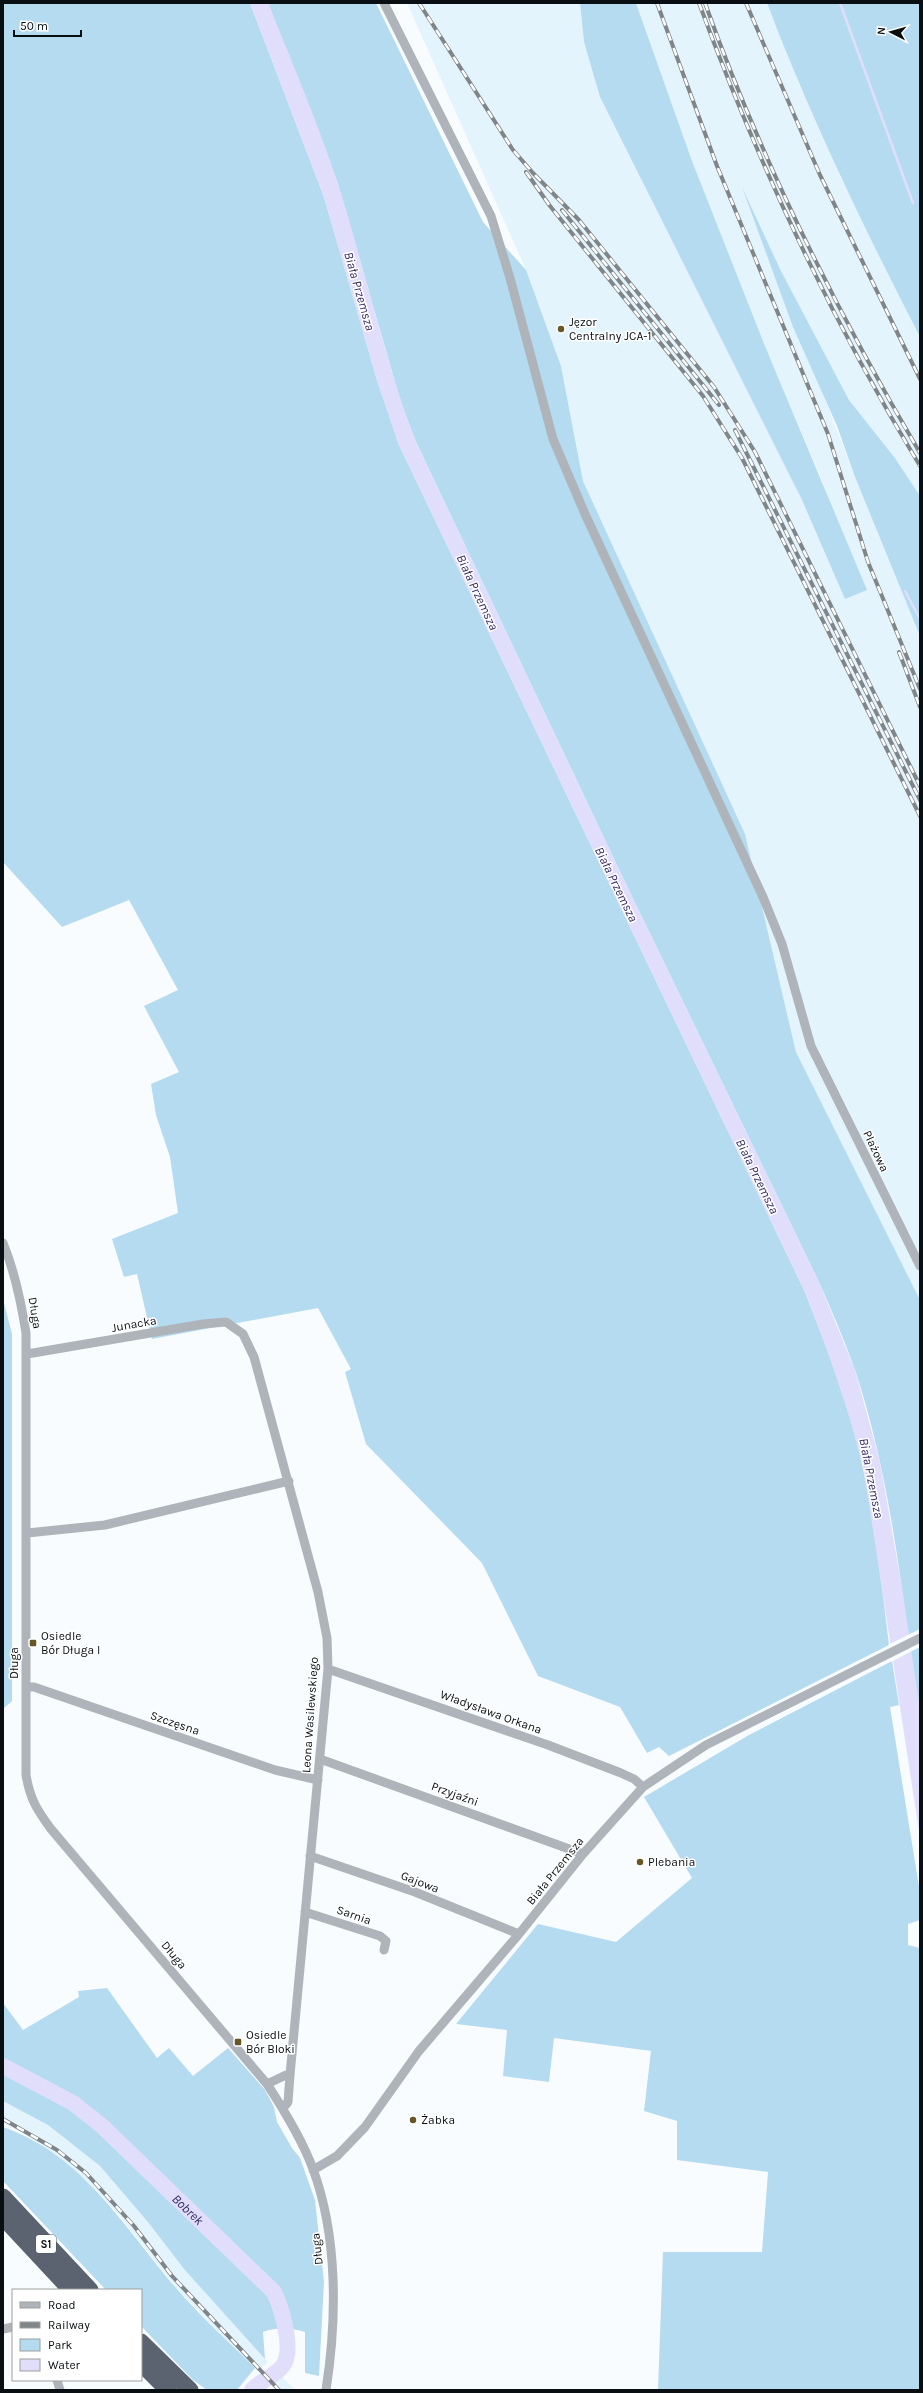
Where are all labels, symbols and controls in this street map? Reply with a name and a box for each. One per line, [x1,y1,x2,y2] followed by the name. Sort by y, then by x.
[14,12,81,38] scale bar
[871,12,911,52] north arrow
[20,19,48,33] text: 50 m
[875,26,888,36] text: N
[341,250,378,333] water label: Biała Przemsza
[569,315,652,343] place label: Jęzor Centralny JCA-1
[556,324,566,334] marker: Jęzor Centralny JCA-1
[453,552,502,633] water label: Biała Przemsza
[592,844,641,925] water label: Biała Przemsza
[860,1128,892,1174] street label: Plażowa
[733,1136,782,1217] water label: Biała Przemsza
[26,1296,44,1330] street label: Długa
[110,1313,158,1335] street label: Junacka
[856,1437,887,1520] water label: Biała Przemsza
[41,1629,100,1657] place label: Osiedle Bór Długa I
[28,1638,38,1648] marker: Osiedle Bór Długa I
[7,1647,21,1679] street label: Długa
[299,1657,321,1773] street label: Leona Wasilewskiego
[438,1687,544,1737] street label: Władysława Orkana
[149,1708,201,1738] street label: Szczęsna
[430,1779,480,1809] street label: Przyjaźni
[523,1834,587,1908] street label: Biała Przemsza
[648,1855,695,1869] place label: Plebania
[635,1857,645,1867] marker: Plebania
[399,1868,441,1896] street label: Gajowa
[335,1903,373,1927] street label: Sarnia
[158,1938,190,1972] street label: Długa
[246,2028,295,2056] place label: Osiedle Bór Bloki
[233,2037,243,2047] marker: Osiedle Bór Bloki
[421,2113,455,2127] place label: Żabka
[408,2115,418,2125] marker: Żabka
[169,2191,207,2228] water label: Bobrek
[308,2232,326,2266] street label: Długa
[36,2235,56,2253] road number: S1
[12,2289,142,2381] legend
[48,2298,76,2312] text: Road
[48,2318,90,2332] text: Railway
[48,2338,73,2352] text: Park
[48,2358,81,2372] text: Water

